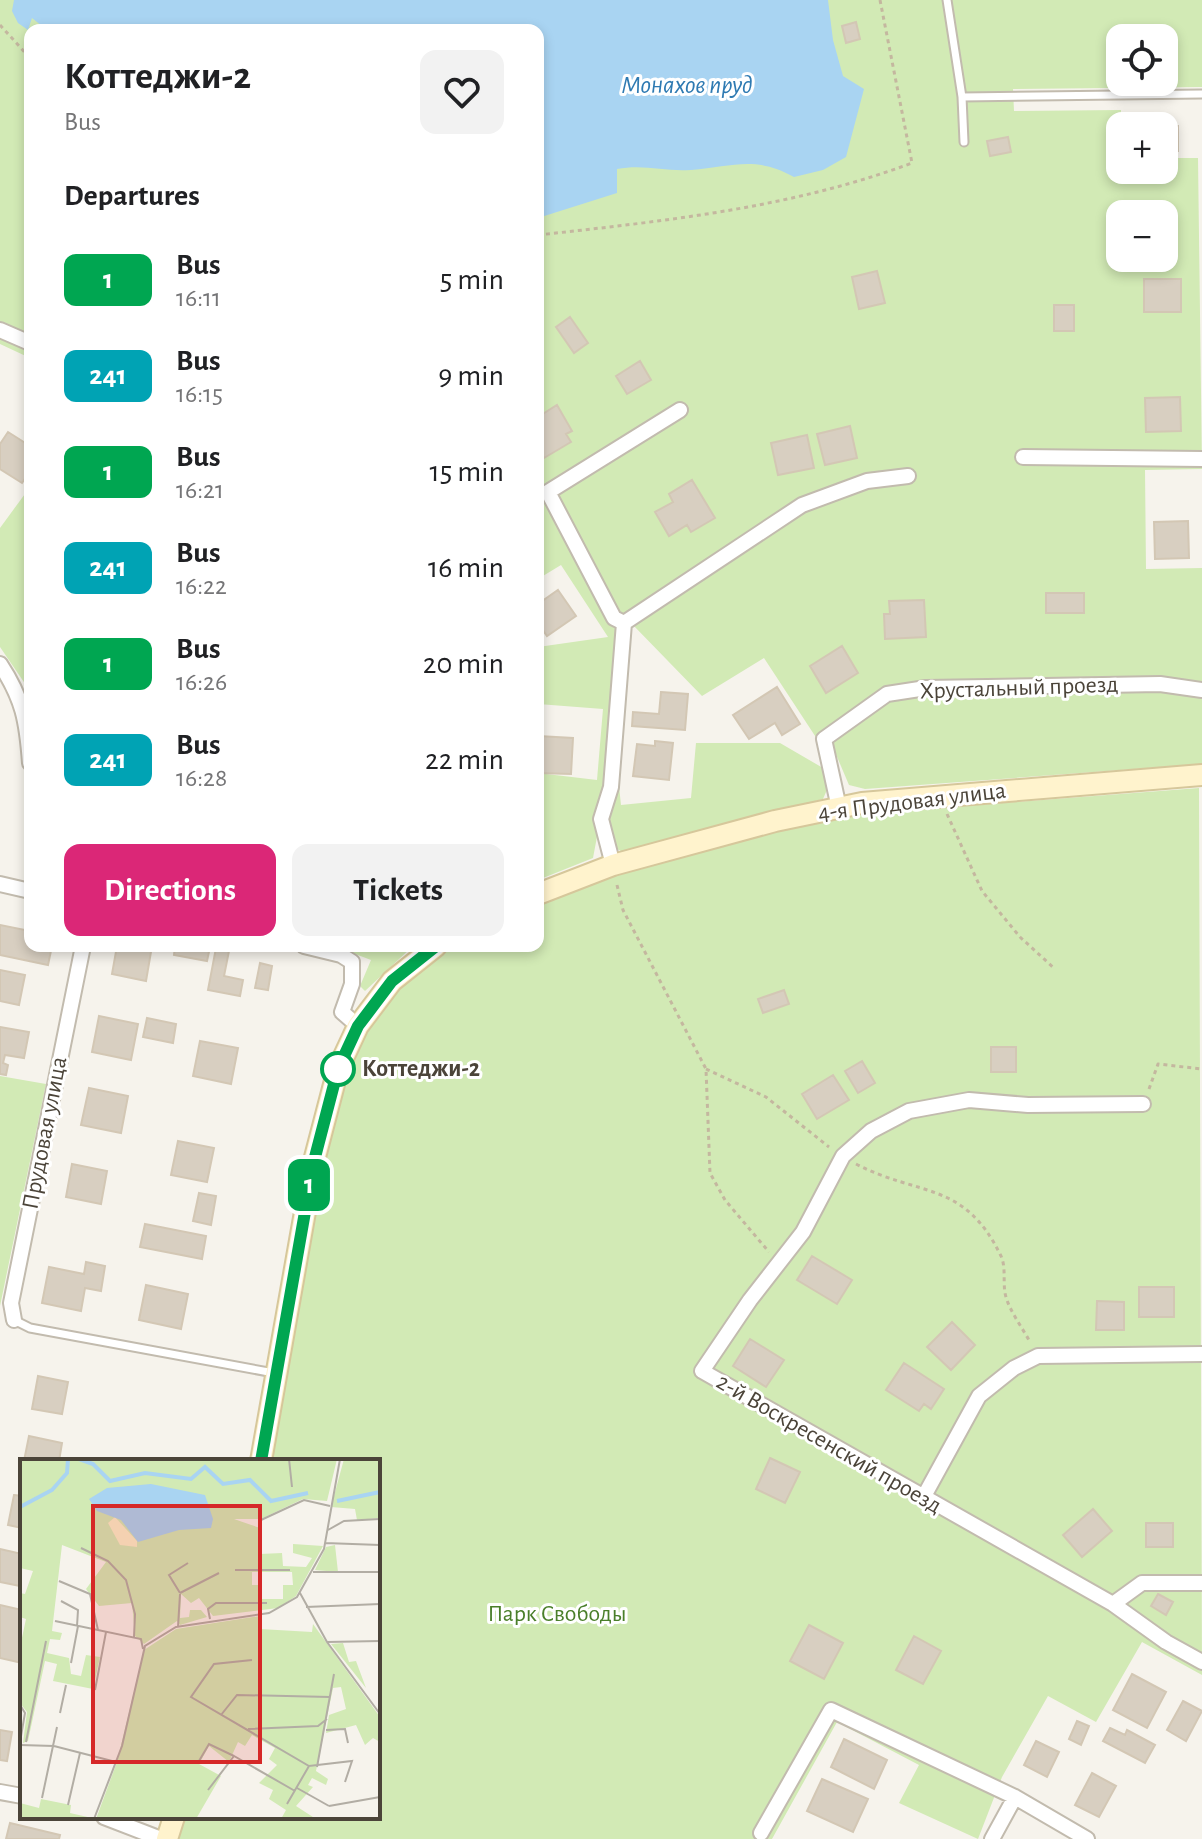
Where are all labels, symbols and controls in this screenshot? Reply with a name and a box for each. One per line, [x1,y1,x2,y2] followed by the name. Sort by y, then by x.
[1106,24,1178,272] map controls
[1106,24,1178,96] button: locate
[420,50,504,134] button: heart
[64,58,251,96] text: Коттеджи-2
[621,72,753,98] water label: Монахов пруд
[64,109,101,135] text: Bus
[1106,112,1178,184] button: +
[64,181,200,211] text: Departures
[1106,200,1178,272] button: −
[176,250,221,280] text: Bus
[440,265,504,295] text: 5 min
[103,266,113,294] text: 1
[176,285,221,311] text: 16:11
[176,346,221,376] text: Bus
[438,361,504,391] text: 9 min
[89,362,127,390] text: 241
[176,381,223,407] text: 16:15
[176,442,221,472] text: Bus
[429,457,504,487] text: 15 min
[103,458,113,486] text: 1
[176,477,224,503] text: 16:21
[176,538,221,568] text: Bus
[428,553,504,583] text: 16 min
[89,554,127,582] text: 241
[176,573,227,599] text: 16:22
[176,634,221,664] text: Bus
[423,649,504,679] text: 20 min
[103,650,113,678] text: 1
[176,669,227,695] text: 16:26
[919,673,1119,703] street label: Хрустальный проезд
[176,730,221,760] text: Bus
[425,745,504,775] text: 22 min
[89,746,127,774] text: 241
[176,765,227,791] text: 16:28
[817,779,1007,825] street label: 4-я Прудовая улица
[64,844,276,936] button: Directions
[292,844,504,936] button: Tickets
[321,1052,355,1086] marker: Коттеджи-2
[18,1055,72,1211] street label: Прудовая улица
[362,1057,480,1081] place label: Коттеджи-2
[283,1159,335,1211] line badge: 1
[304,1171,314,1199] text: 1
[712,1370,946,1518] street label: 2-й Воскресенский проезд
[20,1459,380,1819] inset map
[487,1602,627,1626] park label: Парк Свободы

